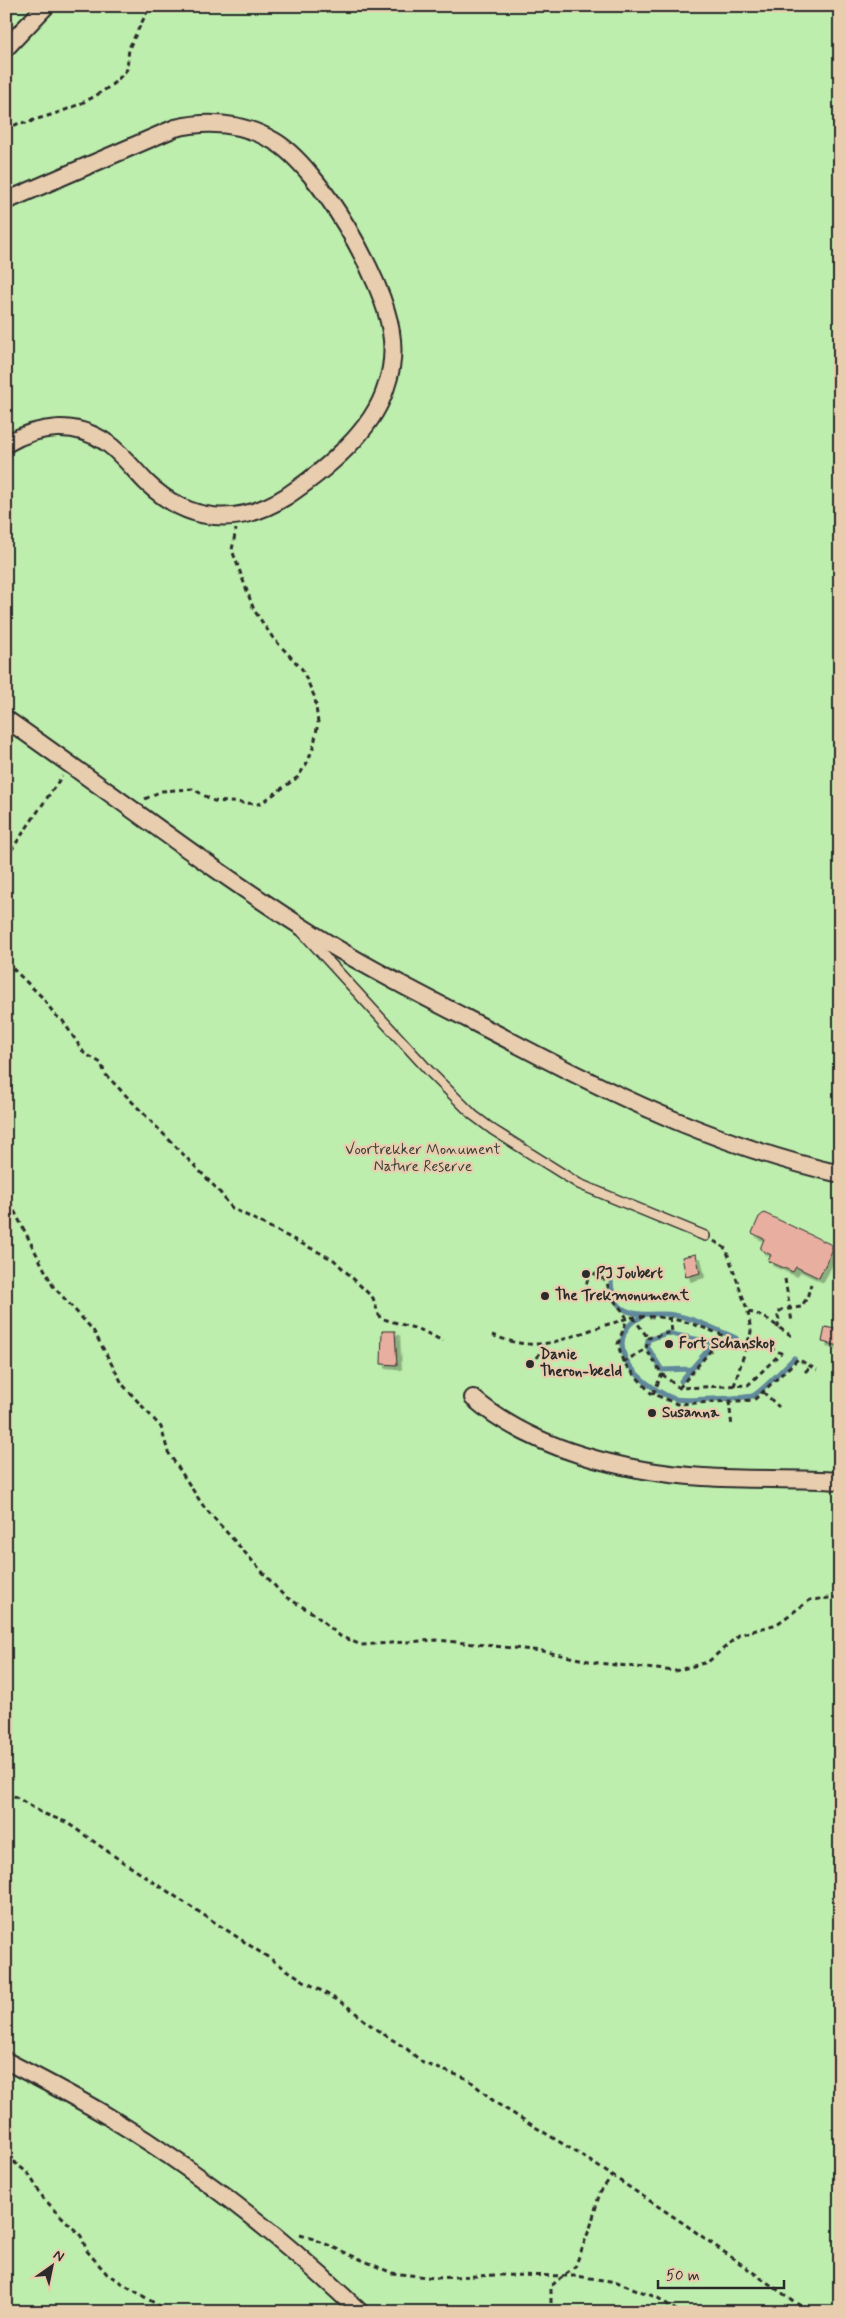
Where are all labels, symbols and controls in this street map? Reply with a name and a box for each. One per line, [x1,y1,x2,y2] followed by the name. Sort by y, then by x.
[345,1140,501,1177] park label: Voortrekker Monument Nature Reserve
[596,1264,663,1284] place label: PJ Joubert
[580,1268,592,1280] marker: PJ Joubert
[555,1286,690,1306] place label: The Trekmonument
[539,1290,551,1302] marker: The Trekmonument
[679,1334,775,1354] place label: Fort Schanskop
[663,1338,675,1350] marker: Fort Schanskop
[540,1345,623,1382] place label: Danie Theron-beeld
[524,1358,536,1370] marker: Danie Theron-beeld
[662,1403,720,1423] place label: Susanna
[646,1407,658,1419] marker: Susanna
[28,2240,78,2290] north arrow
[50,2246,67,2266] text: N
[658,2258,785,2290] scale bar
[666,2266,700,2286] text: 50 m

